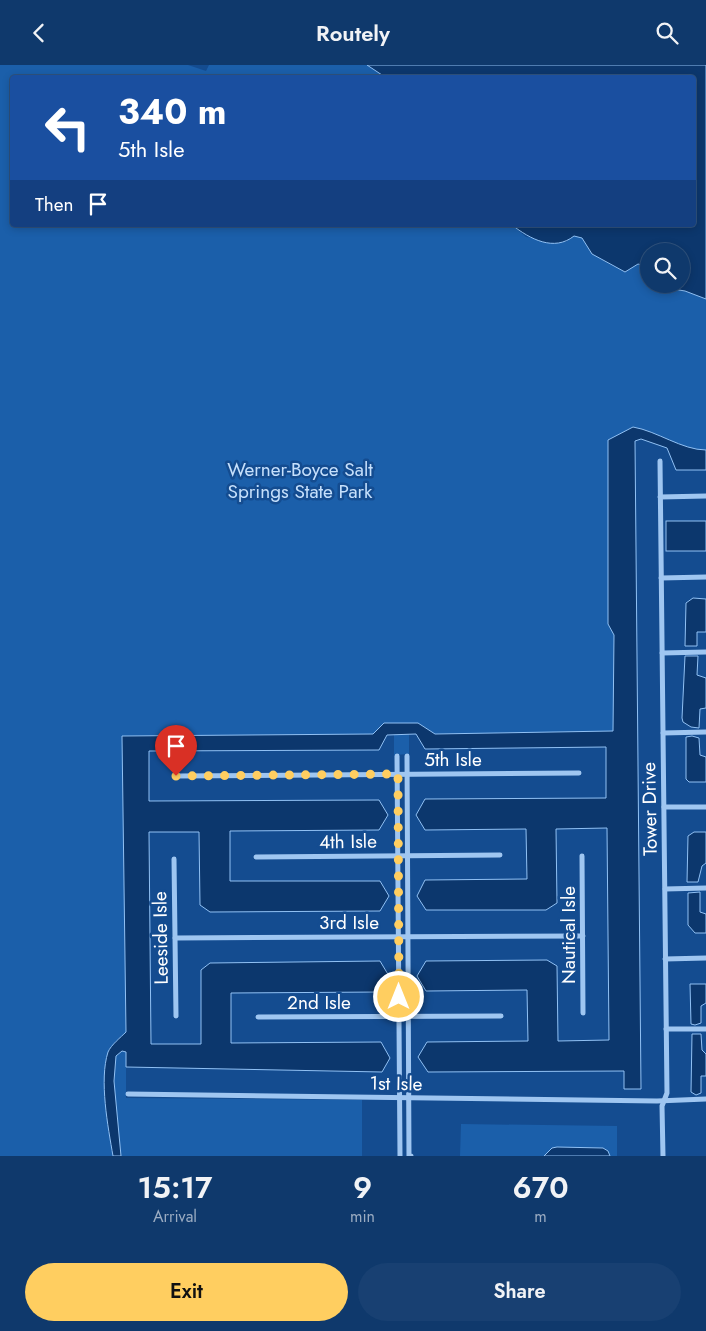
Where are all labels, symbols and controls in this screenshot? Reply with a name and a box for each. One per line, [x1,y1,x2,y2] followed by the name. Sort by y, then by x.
[316,17,390,49] text: Routely
[25,19,53,47] icon: back
[653,19,681,47] icon: search
[118,87,227,137] text: 340 m
[35,95,100,160] icon: left
[118,133,184,165] text: 5th Isle
[84,190,112,218] icon: arrive
[35,191,74,218] text: Then
[640,243,690,293] map controls
[640,243,690,293] button: search
[227,456,373,505] park label: Werner-Boyce Salt Springs State Park
[155,725,197,776] pin
[162,732,190,760] icon: arrive
[424,746,482,773] street label: 5th Isle
[635,762,664,856] street label: Tower Drive
[319,827,377,856] street label: 4th Isle
[555,886,582,984] street label: Nautical Isle
[146,891,175,985] street label: Leeside Isle
[319,909,379,936] street label: 3rd Isle
[372,970,424,1022] position arrow
[287,989,351,1016] street label: 2nd Isle
[369,1070,423,1097] street label: 1st Isle
[138,1166,212,1209] text: 15:17
[353,1166,372,1209] text: 9
[513,1166,568,1209] text: 670
[153,1205,197,1228] text: Arrival
[350,1205,375,1228] text: min
[534,1205,547,1228] text: m
[25,1263,348,1321] button: Exit
[358,1263,681,1321] button: Share

